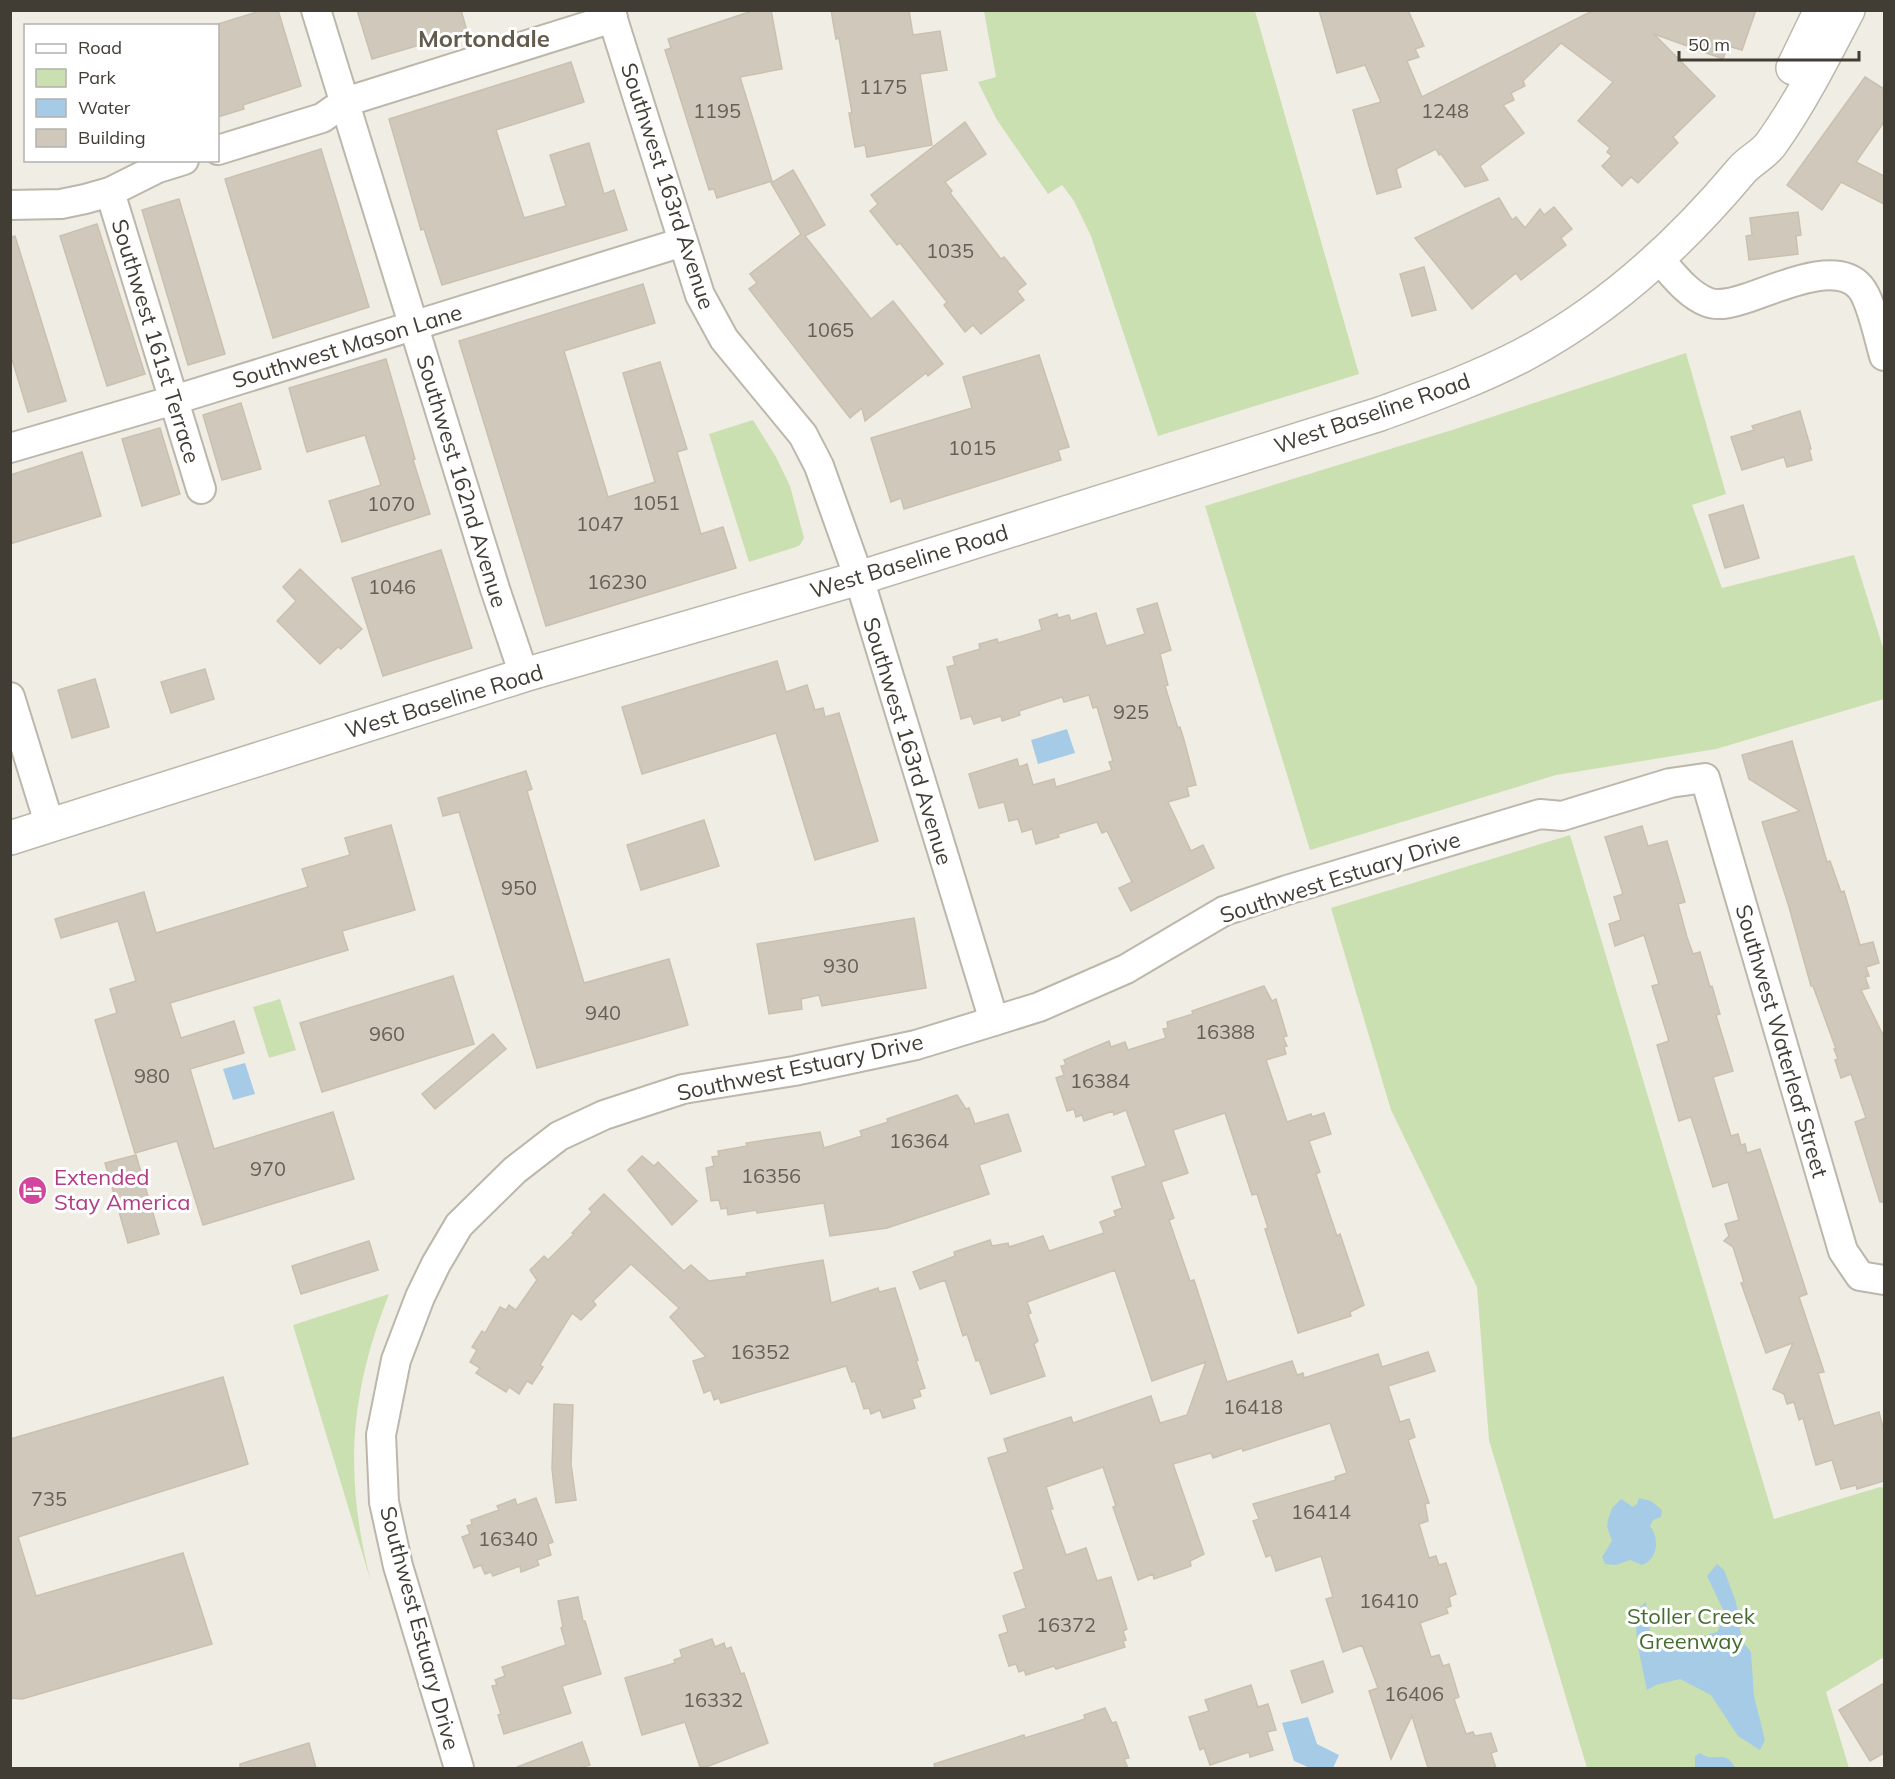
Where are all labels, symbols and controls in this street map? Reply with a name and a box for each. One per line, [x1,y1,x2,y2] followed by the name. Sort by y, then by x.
[418,23,550,53] district label: Mortondale
[24,24,219,162] legend
[1679,24,1859,62] scale bar
[1688,33,1730,56] text: 50 m
[78,36,122,59] text: Road
[615,59,721,313] street label: Southwest 163rd Avenue
[78,66,117,89] text: Park
[859,74,907,99] house number: 1175
[78,96,131,119] text: Water
[693,98,741,123] house number: 1195
[1421,98,1469,123] house number: 1248
[78,126,146,149] text: Building
[106,216,206,466] street label: Southwest 161st Terrace
[926,238,974,263] house number: 1035
[229,298,465,394] street label: Southwest Mason Lane
[806,317,854,342] house number: 1065
[410,351,514,611] street label: Southwest 162nd Avenue
[1270,366,1474,460] street label: West Baseline Road
[948,435,996,460] house number: 1015
[632,490,680,515] house number: 1051
[367,491,415,516] house number: 1070
[576,511,624,536] house number: 1047
[807,518,1011,604] street label: West Baseline Road
[587,569,647,594] house number: 16230
[368,574,416,599] house number: 1046
[857,614,959,868] street label: Southwest 163rd Avenue
[342,658,546,744] street label: West Baseline Road
[1113,699,1149,724] house number: 925
[1216,825,1464,929] street label: Southwest Estuary Drive
[501,875,537,900] house number: 950
[1730,901,1835,1181] street label: Southwest Waterleaf Street
[823,953,859,978] house number: 930
[585,1000,621,1025] house number: 940
[1195,1019,1255,1044] house number: 16388
[369,1021,405,1046] house number: 960
[674,1027,926,1107] street label: Southwest Estuary Drive
[134,1063,170,1088] house number: 980
[1070,1068,1130,1093] house number: 16384
[889,1128,949,1153] house number: 16364
[250,1156,286,1181] house number: 970
[54,1163,191,1216] place label: Extended Stay America
[741,1163,801,1188] house number: 16356
[17,1174,49,1206] hotel icon: Extended Stay America
[730,1339,790,1364] house number: 16352
[1223,1394,1283,1419] house number: 16418
[31,1486,67,1511] house number: 735
[1291,1499,1351,1524] house number: 16414
[374,1503,466,1753] street label: Southwest Estuary Drive
[478,1526,538,1551] house number: 16340
[1359,1588,1419,1613] house number: 16410
[1627,1602,1756,1655] park label: Stoller Creek Greenway
[1036,1612,1096,1637] house number: 16372
[1384,1681,1444,1706] house number: 16406
[683,1687,743,1712] house number: 16332

